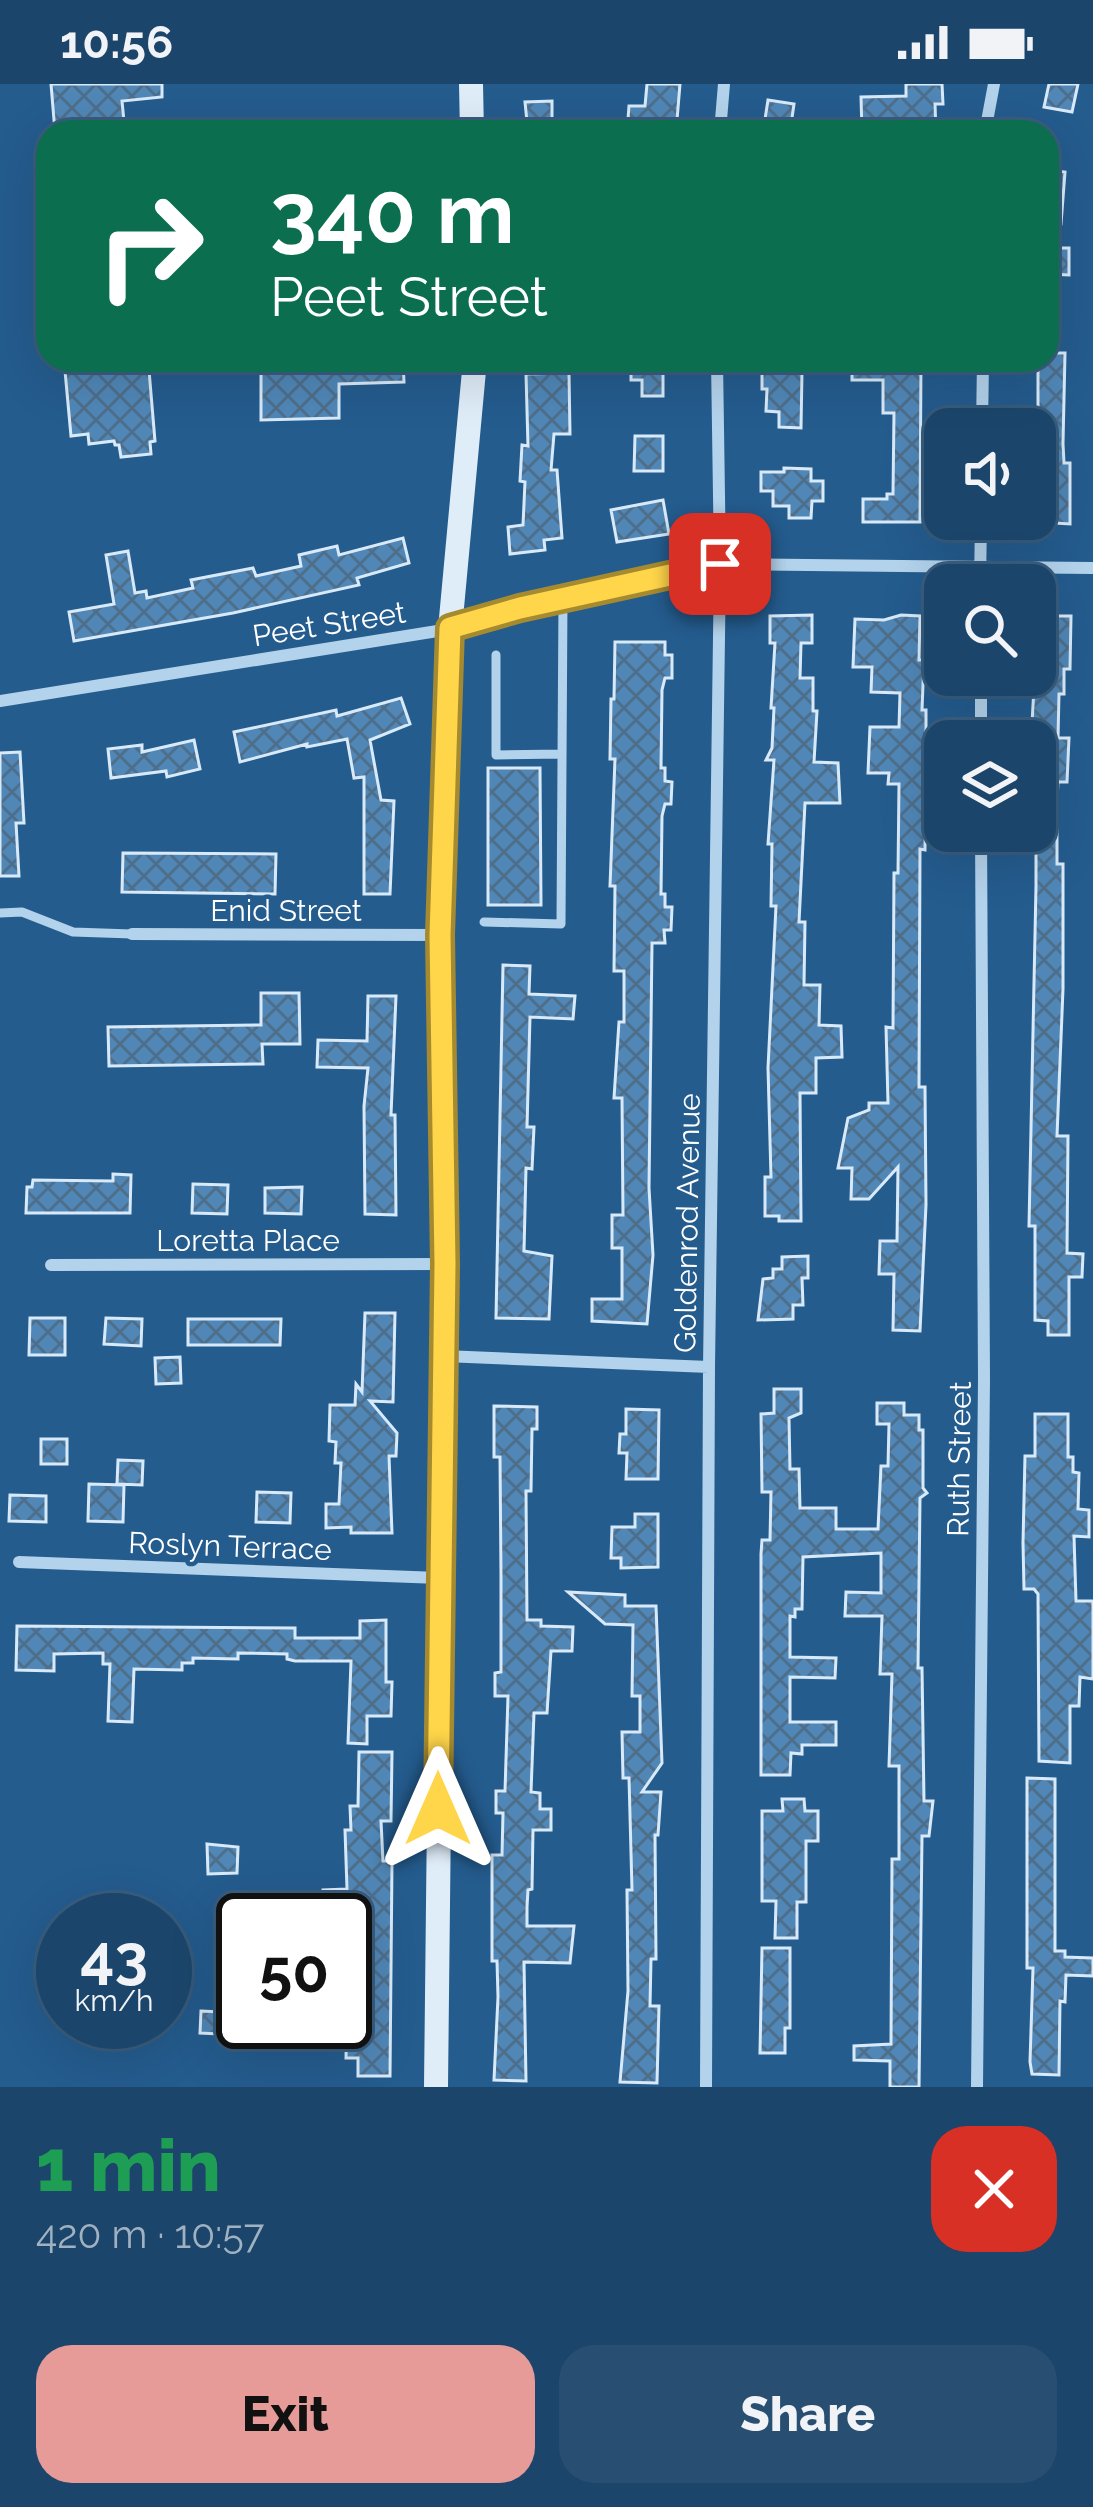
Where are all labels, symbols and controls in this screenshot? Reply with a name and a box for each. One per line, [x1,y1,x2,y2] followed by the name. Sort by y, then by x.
[60,16,173,69] text: 10:56
[270,164,515,263] text: 340 m
[72,168,228,324] icon: right
[270,265,548,329] text: Peet Street
[924,408,1056,852] map controls
[924,408,1056,540] button: sound
[669,513,771,615] pin
[687,531,753,597] icon: arrive
[924,564,1056,696] button: search
[250,595,408,653] street label: Peet Street
[924,720,1056,852] button: layers
[210,893,362,928] street label: Enid Street
[667,1093,707,1353] street label: Goldenrod Avenue
[156,1223,340,1258] street label: Loretta Place
[940,1381,978,1537] street label: Ruth Street
[128,1525,332,1567] street label: Roslyn Terrace
[375,1746,501,1872] position arrow
[216,1893,372,2049] speed limit sign: 50
[80,1921,148,1991] text: 43
[74,1983,154,2018] text: km/h
[36,2123,221,2208] text: 1 min
[931,2126,1057,2252] button: close
[36,2211,264,2257] text: 420 m · 10:57
[36,2345,535,2483] button: Exit
[559,2345,1057,2483] button: Share

